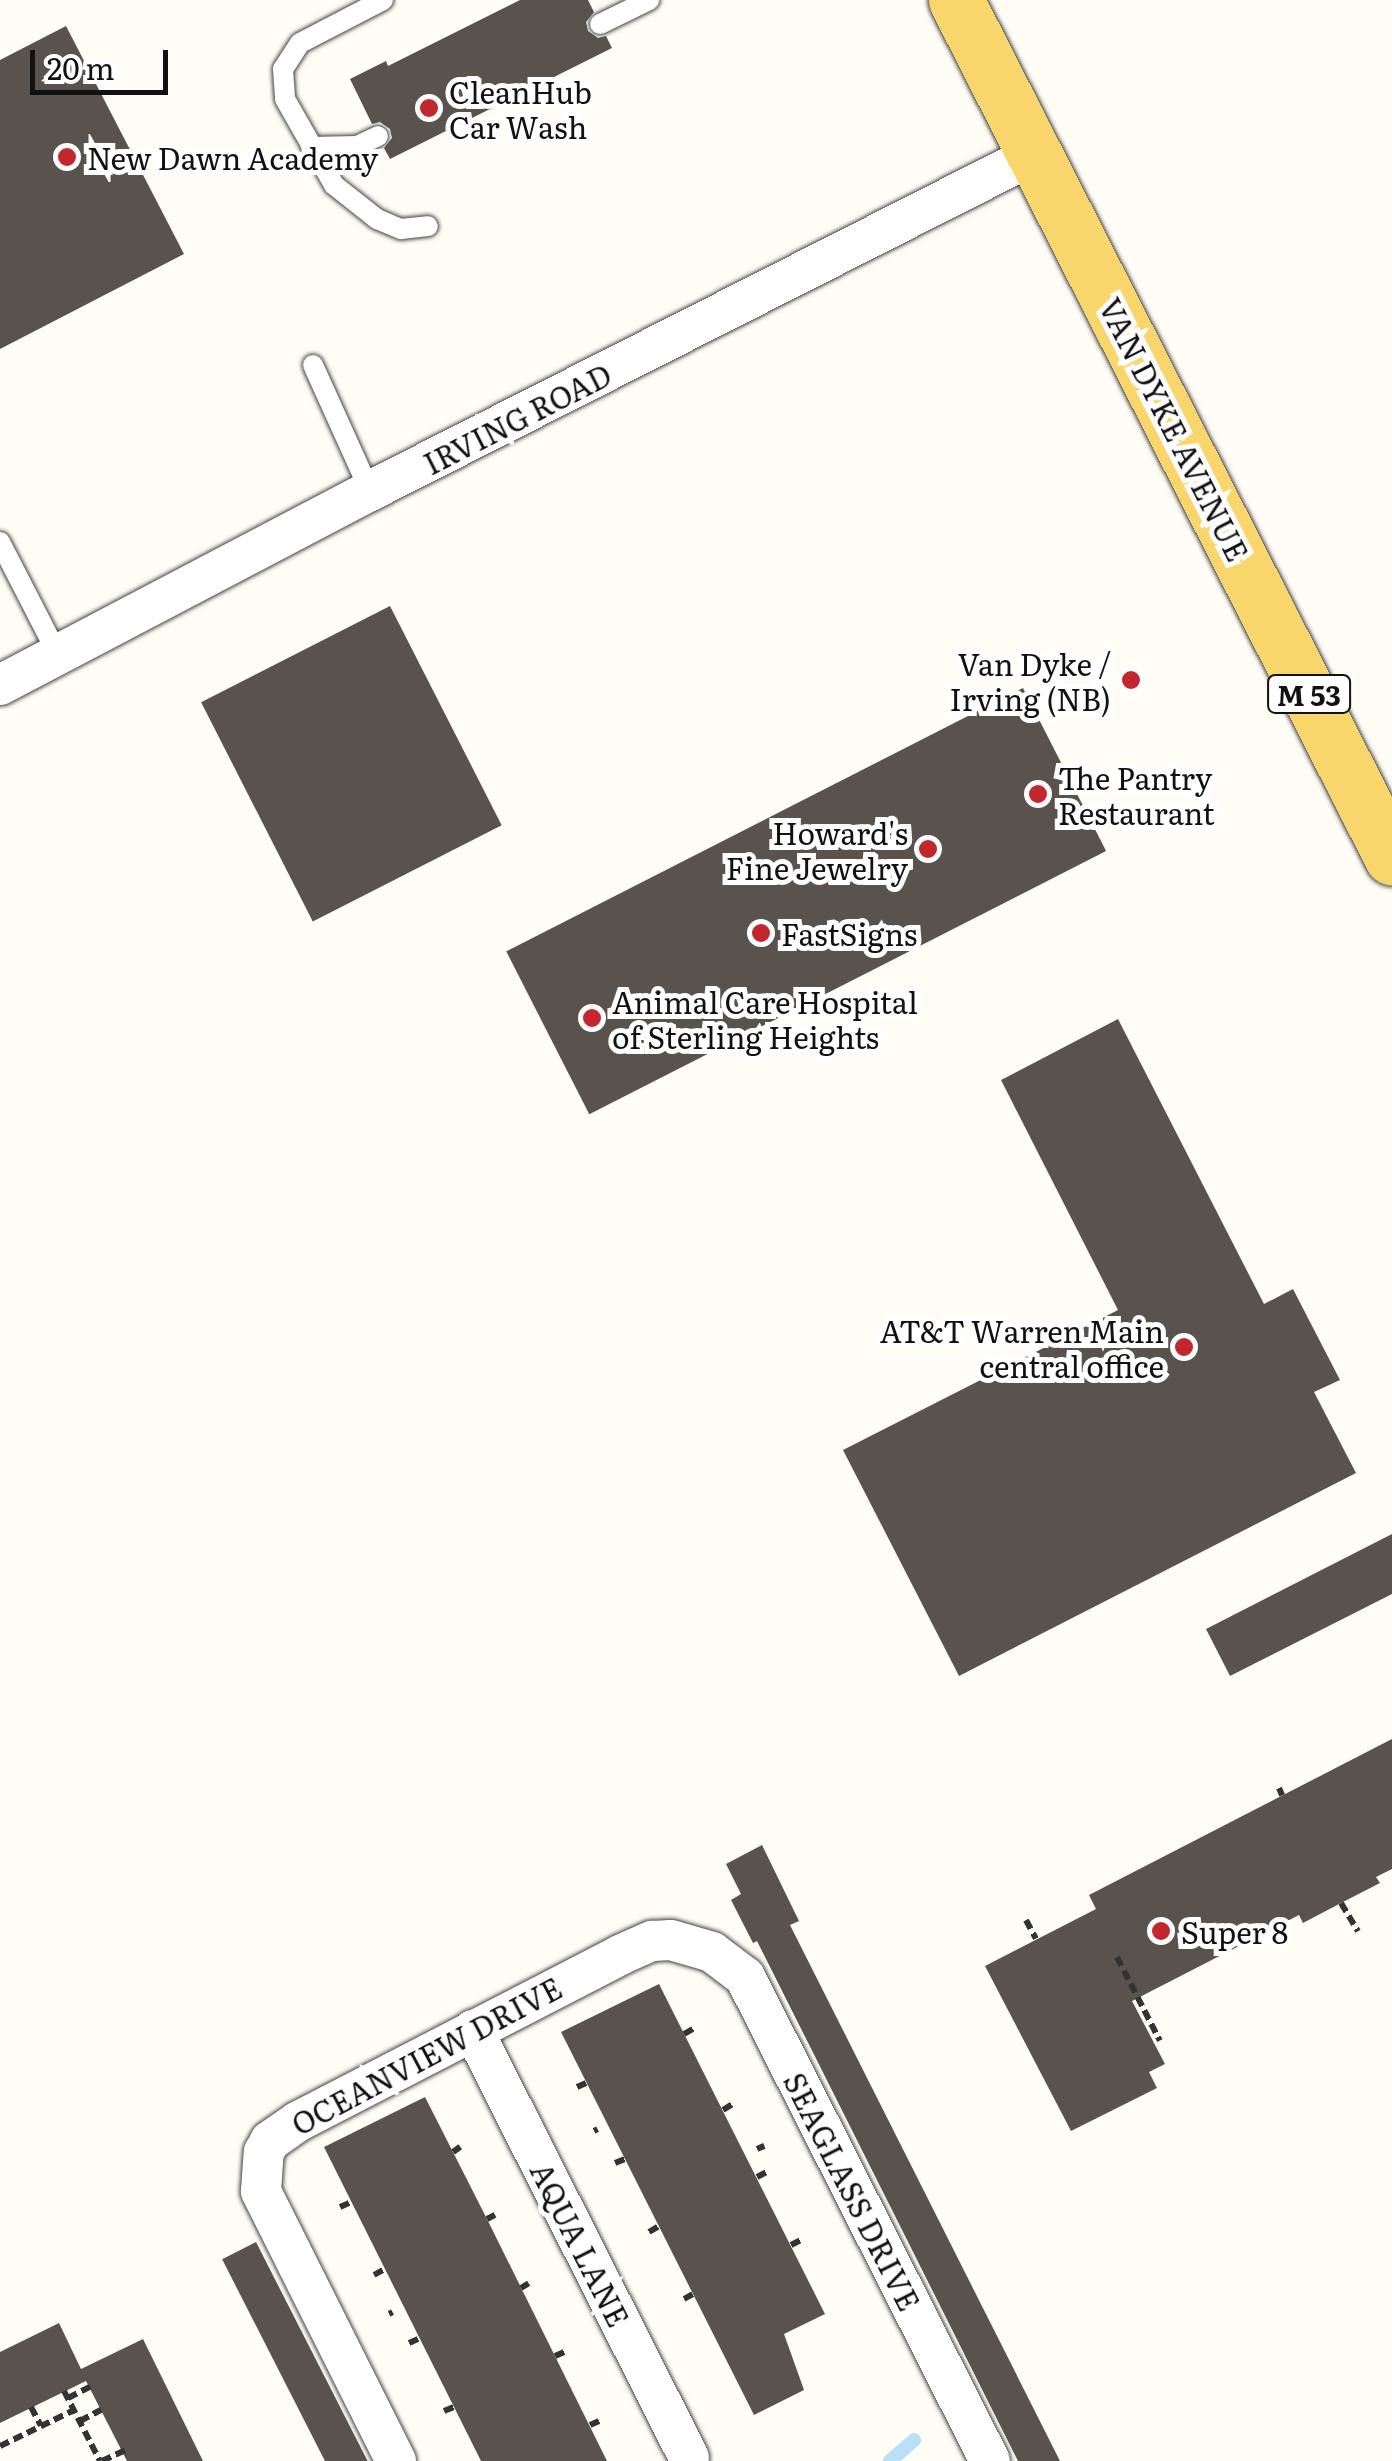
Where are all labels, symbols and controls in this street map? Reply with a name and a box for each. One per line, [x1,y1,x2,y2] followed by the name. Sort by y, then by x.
[35,30,172,92] scale bar
[47,45,115,89] text: 20 m
[449,73,592,144] place label: CleanHub Car Wash
[418,97,440,119] marker: CleanHub Car Wash
[87,139,378,175] place label: New Dawn Academy
[56,146,78,168] marker: New Dawn Academy
[1093,291,1257,567] street label: VAN DYKE AVENUE
[417,355,617,481] street label: IRVING ROAD
[949,645,1111,716] place label: Van Dyke / Irving (NB)
[1120,669,1142,691] marker: Van Dyke / Irving (NB)
[1266,671,1352,717] road number: M 53
[1058,759,1215,830] place label: The Pantry Restaurant
[1027,783,1049,805] marker: The Pantry Restaurant
[726,814,908,884] place label: Howard's Fine Jewelry
[917,838,939,860] marker: Howard's Fine Jewelry
[781,915,917,951] place label: FastSigns
[750,922,772,944] marker: FastSigns
[612,983,918,1054] place label: Animal Care Hospital of Sterling Heights
[581,1007,603,1029] marker: Animal Care Hospital of Sterling Heights
[880,1312,1164,1382] place label: AT&T Warren Main central office
[1173,1336,1195,1358] marker: AT&T Warren Main central office
[1181,1913,1288,1949] place label: Super 8
[1150,1920,1172,1942] marker: Super 8
[285,1969,567,2141] street label: OCEANVIEW DRIVE
[777,2066,929,2316] street label: SEAGLASS DRIVE
[524,2156,638,2332] street label: AQUA LANE

